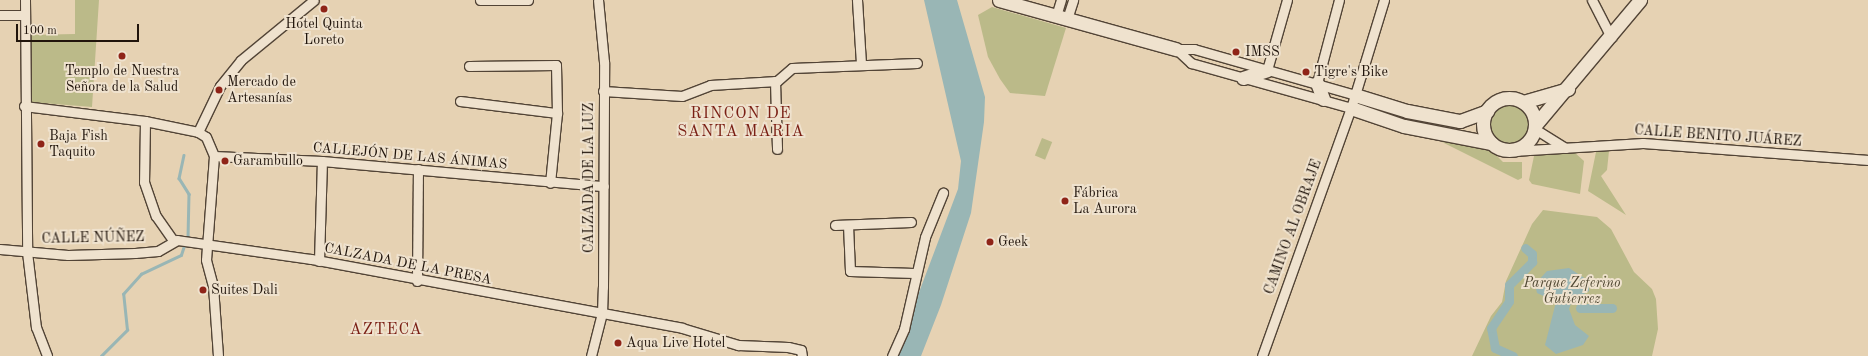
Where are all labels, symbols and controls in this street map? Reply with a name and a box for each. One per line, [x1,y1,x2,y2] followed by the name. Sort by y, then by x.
[319,4,329,14] marker: Hotel Quinta Loreto
[18,16,141,42] scale bar
[285,16,363,48] place label: Hotel Quinta Loreto
[23,25,57,37] text: 100 m
[1245,44,1280,60] place label: IMSS
[1230,46,1242,58] marker: IMSS
[117,51,127,61] marker: Templo de Nuestra Señora de la Salud
[65,63,179,96] place label: Templo de Nuestra Señora de la Salud
[1314,64,1388,80] place label: Tigre's Bike
[1301,67,1311,77] marker: Tigre's Bike
[227,74,296,106] place label: Mercado de Artesanías
[214,85,224,95] marker: Mercado de Artesanías
[581,103,597,253] street label: CALZADA DE LA LUZ
[677,104,805,142] district label: RINCON DE SANTA MARIA
[1634,122,1802,150] street label: CALLE BENITO JUÁREZ
[49,128,108,160] place label: Baja Fish Taquito
[36,139,46,149] marker: Baja Fish Taquito
[312,139,508,173] street label: CALLEJÓN DE LAS ÁNIMAS
[233,153,303,169] place label: Garambullo
[220,156,230,166] marker: Garambullo
[1261,157,1325,297] street label: CAMINO AL OBRAJE
[1073,185,1137,218] place label: Fábrica La Aurora
[1060,196,1070,206] marker: Fábrica La Aurora
[41,229,145,247] street label: CALLE NÚÑEZ
[998,234,1028,250] place label: Geek
[985,237,995,247] marker: Geek
[323,240,493,288] street label: CALZADA DE LA PRESA
[1523,275,1621,308] park label: Parque Zeferino Gutierrez
[211,282,278,298] place label: Suites Dali
[198,285,208,295] marker: Suites Dali
[349,320,423,340] district label: AZTECA
[626,335,725,351] place label: Aqua Live Hotel
[613,338,623,348] marker: Aqua Live Hotel

